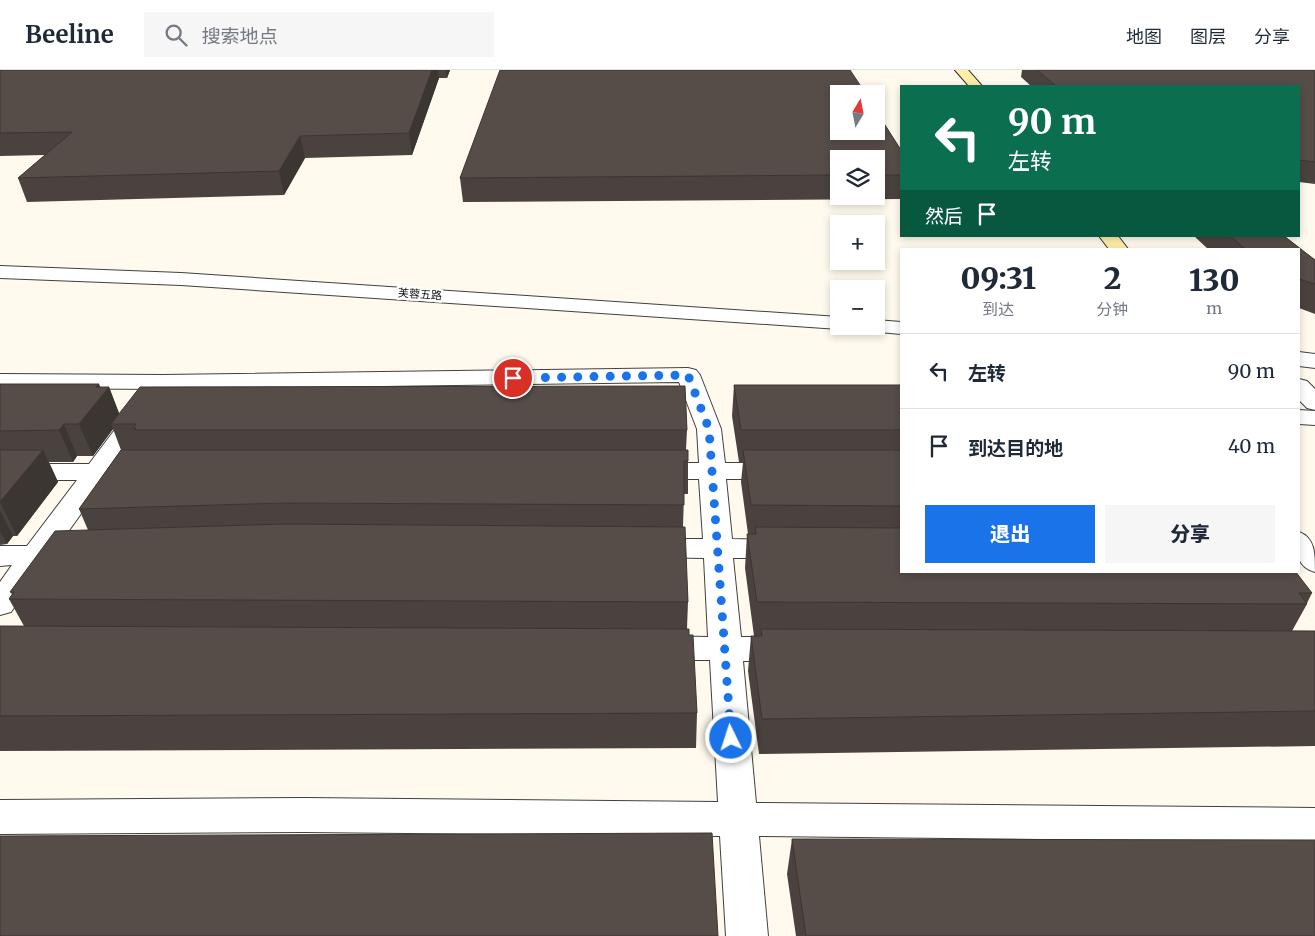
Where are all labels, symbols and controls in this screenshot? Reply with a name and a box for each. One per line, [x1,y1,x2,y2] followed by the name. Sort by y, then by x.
[144,12,494,57] search box
[25,19,114,50] text: Beeline
[162,21,190,49] icon: search
[202,24,278,48] text: 搜索地点
[1126,25,1162,48] text: 地图
[1190,25,1226,48] text: 图层
[1254,25,1290,48] text: 分享
[830,85,885,140] north arrow
[830,85,885,335] map controls
[1008,100,1096,144] text: 90 m
[925,105,990,170] icon: left
[1008,147,1052,175] text: 左转
[830,150,885,205] button: layers
[973,200,1001,228] icon: arrive
[925,204,963,228] text: 然后
[830,215,885,270] button: +
[960,259,1036,297] text: 09:31
[1104,259,1121,297] text: 2
[1189,261,1239,299] text: 130
[830,280,885,335] button: −
[398,285,442,303] street label: 芙蓉五路
[1206,298,1222,318] text: m
[982,299,1014,319] text: 到达
[1097,299,1129,319] text: 分钟
[492,357,534,399] pin
[925,357,953,385] icon: left
[1228,359,1275,383] text: 90 m
[968,361,1006,385] text: 左转
[499,364,527,392] icon: arrive
[925,432,953,460] icon: arrive
[1228,434,1275,458] text: 40 m
[968,436,1063,460] text: 到达目的地
[925,505,1095,563] button: 退出
[1105,505,1275,563] button: 分享
[704,711,756,763] position arrow

